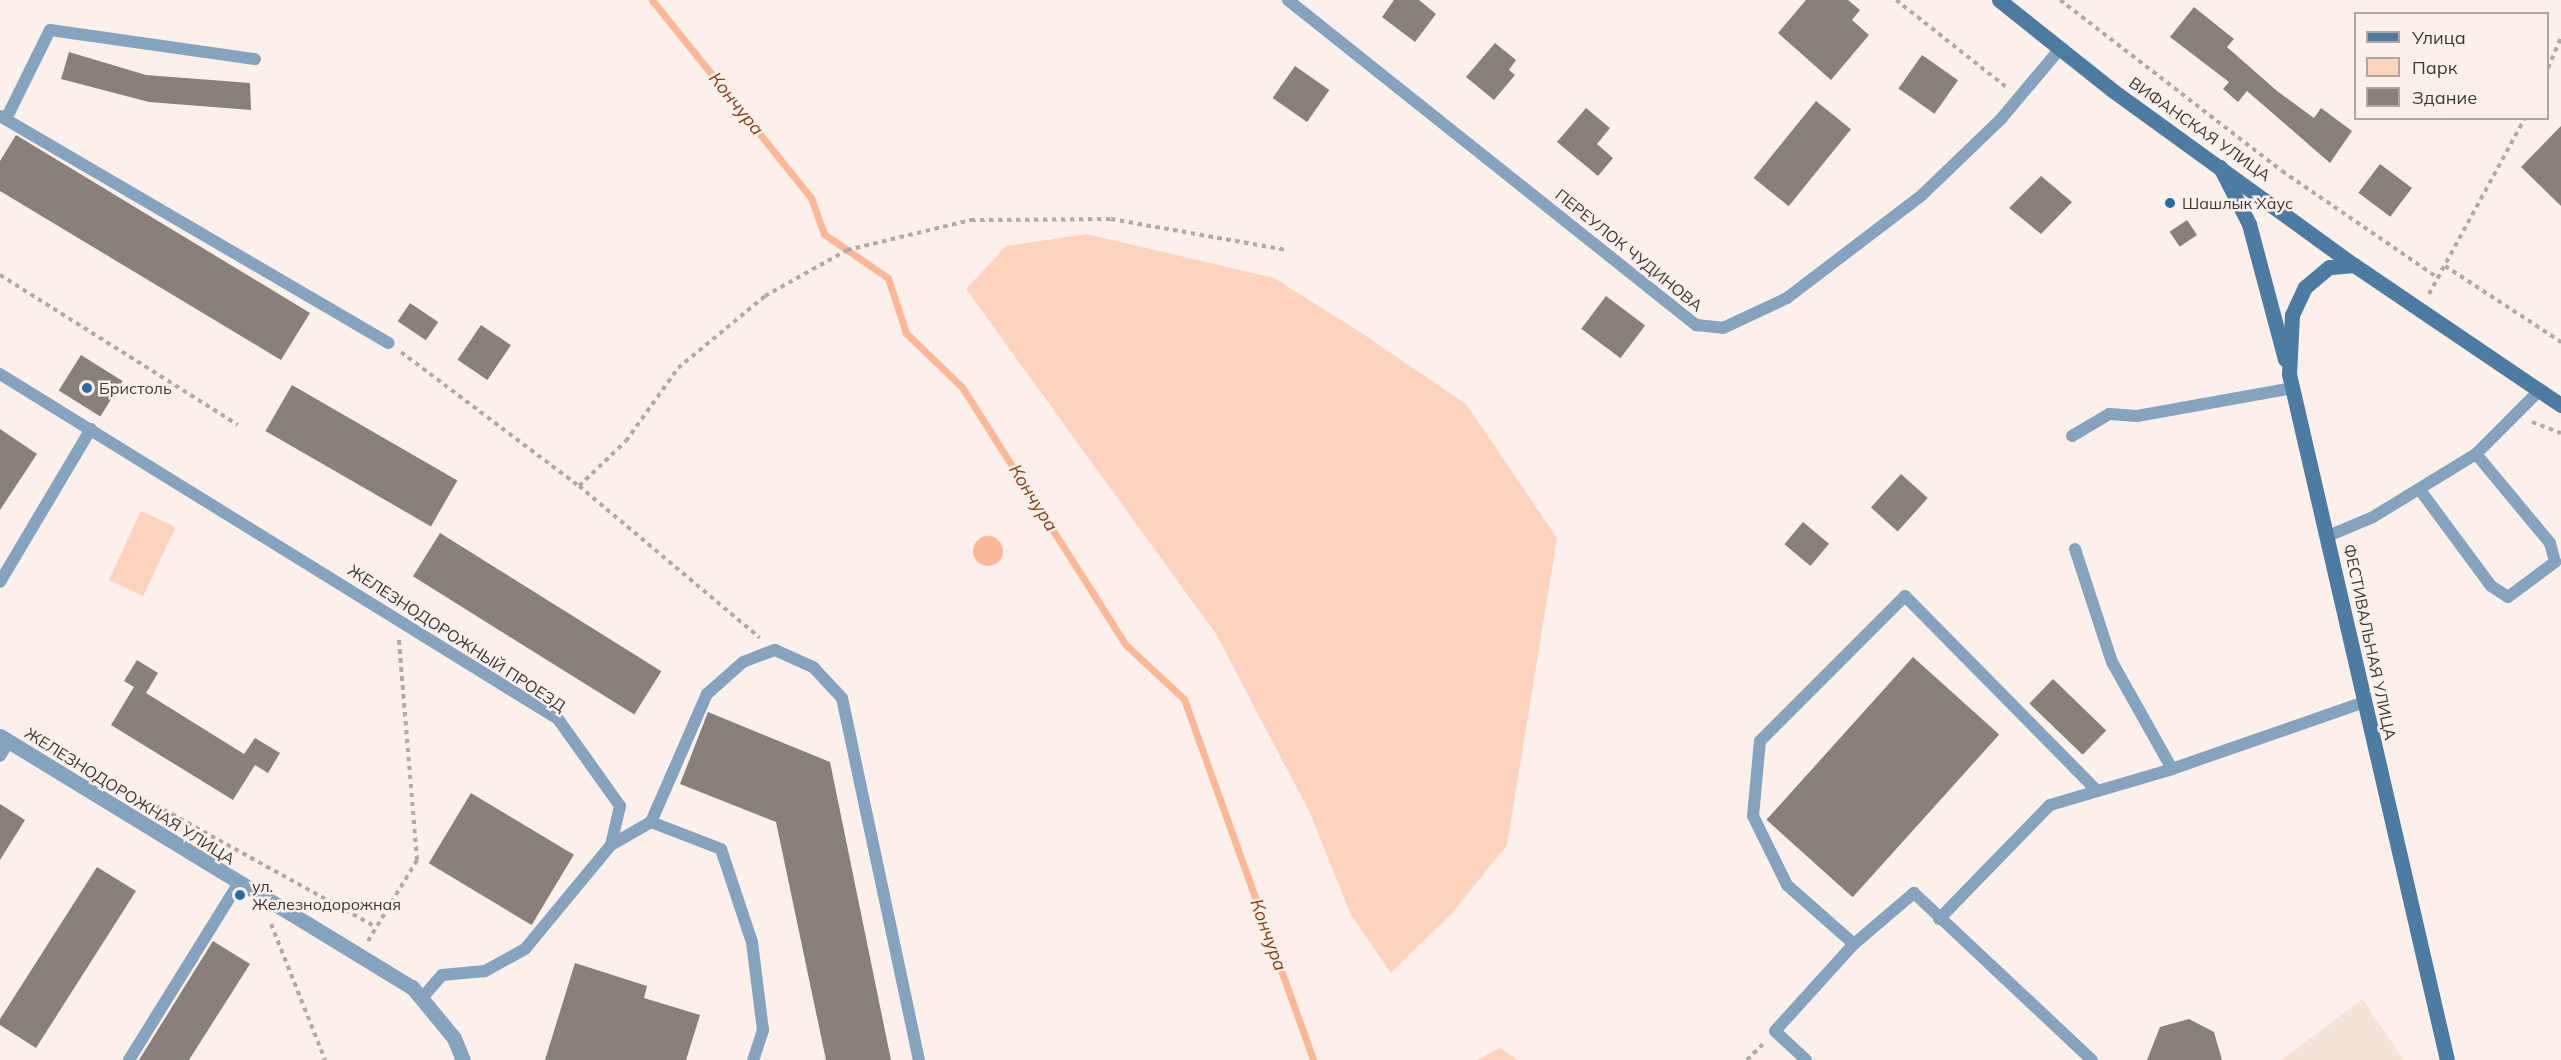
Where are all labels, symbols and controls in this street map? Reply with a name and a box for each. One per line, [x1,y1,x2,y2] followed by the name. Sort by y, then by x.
[2354,12,2549,120] legend
[2412,26,2466,49] text: Улица
[2412,56,2457,79] text: Парк
[704,68,768,140] water label: Кончура
[2126,73,2274,185] street label: ВИФАНСКАЯ УЛИЦА
[2412,86,2477,109] text: Здание
[1551,185,1707,315] street label: ПЕРЕУЛОК ЧУДИНОВА
[2182,193,2293,213] place label: Шашлык Хаус
[2163,196,2177,210] marker: Шашлык Хаус
[99,378,172,398] place label: Бристоль
[80,381,94,395] marker: Бристоль
[1004,461,1062,535] water label: Кончура
[2340,542,2400,742] street label: ФЕСТИВАЛЬНАЯ УЛИЦА
[345,560,569,716] street label: ЖЕЛЕЗНОДОРОЖНЫЙ ПРОЕЗД
[21,723,239,869] street label: ЖЕЛЕЗНОДОРОЖНАЯ УЛИЦА
[252,876,401,914] place label: ул. Железнодорожная
[233,888,247,902] marker: ул. Железнодорожная
[1245,896,1291,974] water label: Кончура

